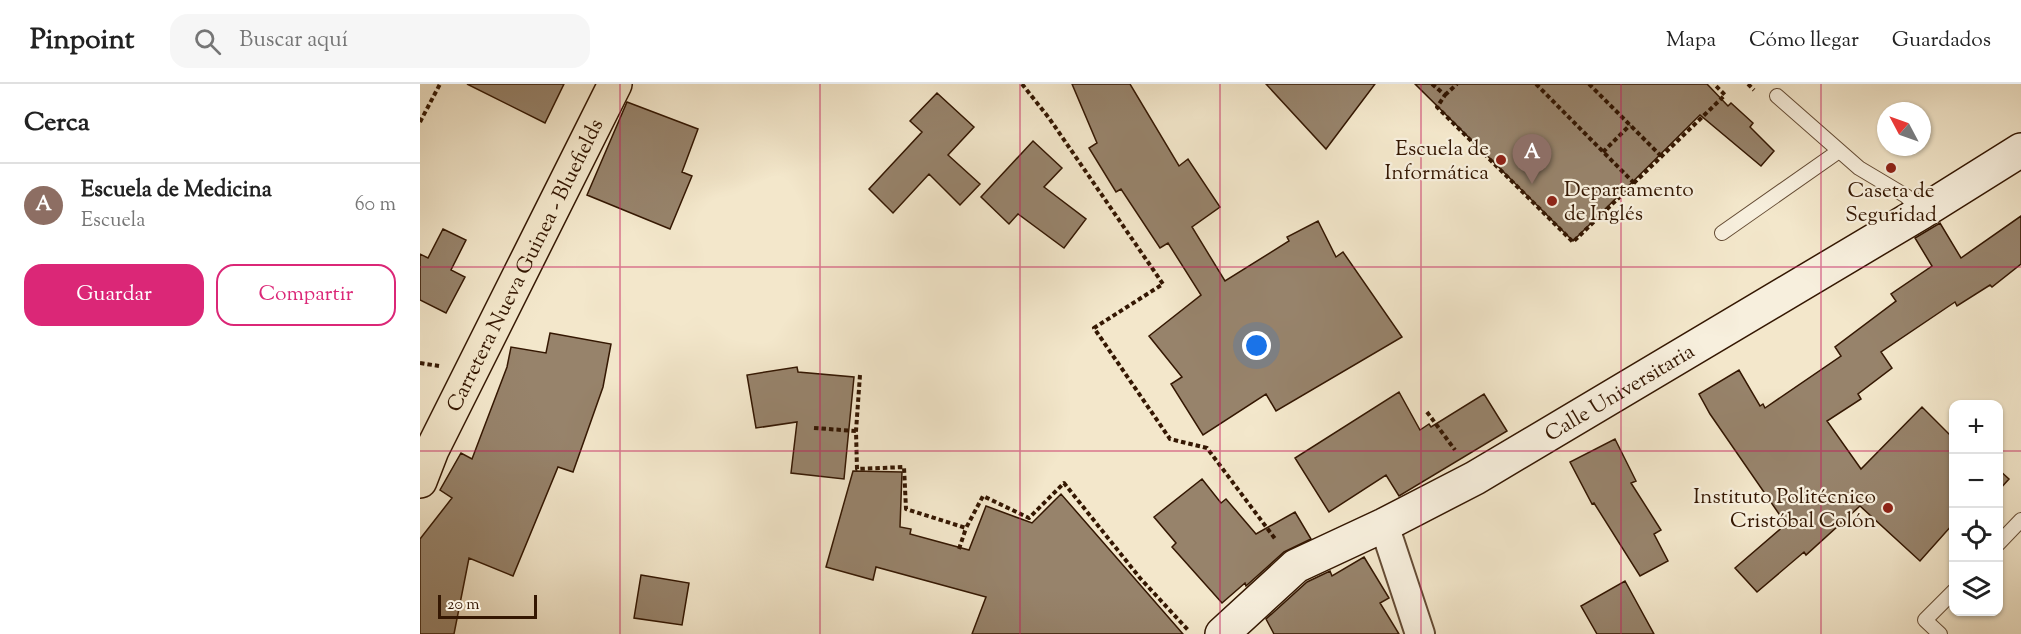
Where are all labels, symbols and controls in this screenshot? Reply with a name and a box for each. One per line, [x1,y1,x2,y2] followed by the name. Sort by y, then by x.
[170,14,590,68] search box
[30,21,134,61] text: Pinpoint
[191,25,224,58] icon: search
[239,25,348,57] text: Buscar aquí
[1666,26,1716,56] text: Mapa
[1749,26,1859,56] text: Cómo llegar
[1892,26,1991,56] text: Guardados
[1877,102,1931,156] north arrow
[24,105,90,142] text: Cerca
[440,114,612,418] street label: Carretera Nueva Guinea - Bluefields
[1384,135,1489,189] place label: Escuela de Informática
[1512,135,1552,184] pin: A
[1494,153,1508,167] marker: Escuela de Informática
[1884,161,1898,175] marker: Caseta de Seguridad
[81,175,272,207] text: Escuela de Medicina
[1564,176,1694,230] place label: Departamento de Inglés
[1845,177,1937,231] place label: Caseta de Seguridad
[35,191,52,220] text: A
[355,191,396,220] text: 60 m
[1545,194,1559,208] marker: Departamento de Inglés
[81,207,146,236] text: Escuela
[24,264,204,326] button: Guardar
[216,264,396,326] button: Compartir
[1242,331,1271,360] your location
[1540,337,1701,450] street label: Calle Universitaria
[1949,400,2003,616] map controls
[1949,400,2003,454] button: +
[1949,454,2003,508] button: −
[1693,483,1876,537] place label: Instituto Politécnico Cristóbal Colón
[1881,501,1895,515] marker: Instituto Politécnico Cristóbal Colón
[1949,508,2003,562] button: locate
[1949,562,2003,616] button: layers
[438,592,537,620] scale bar
[447,594,480,617] text: 20 m

